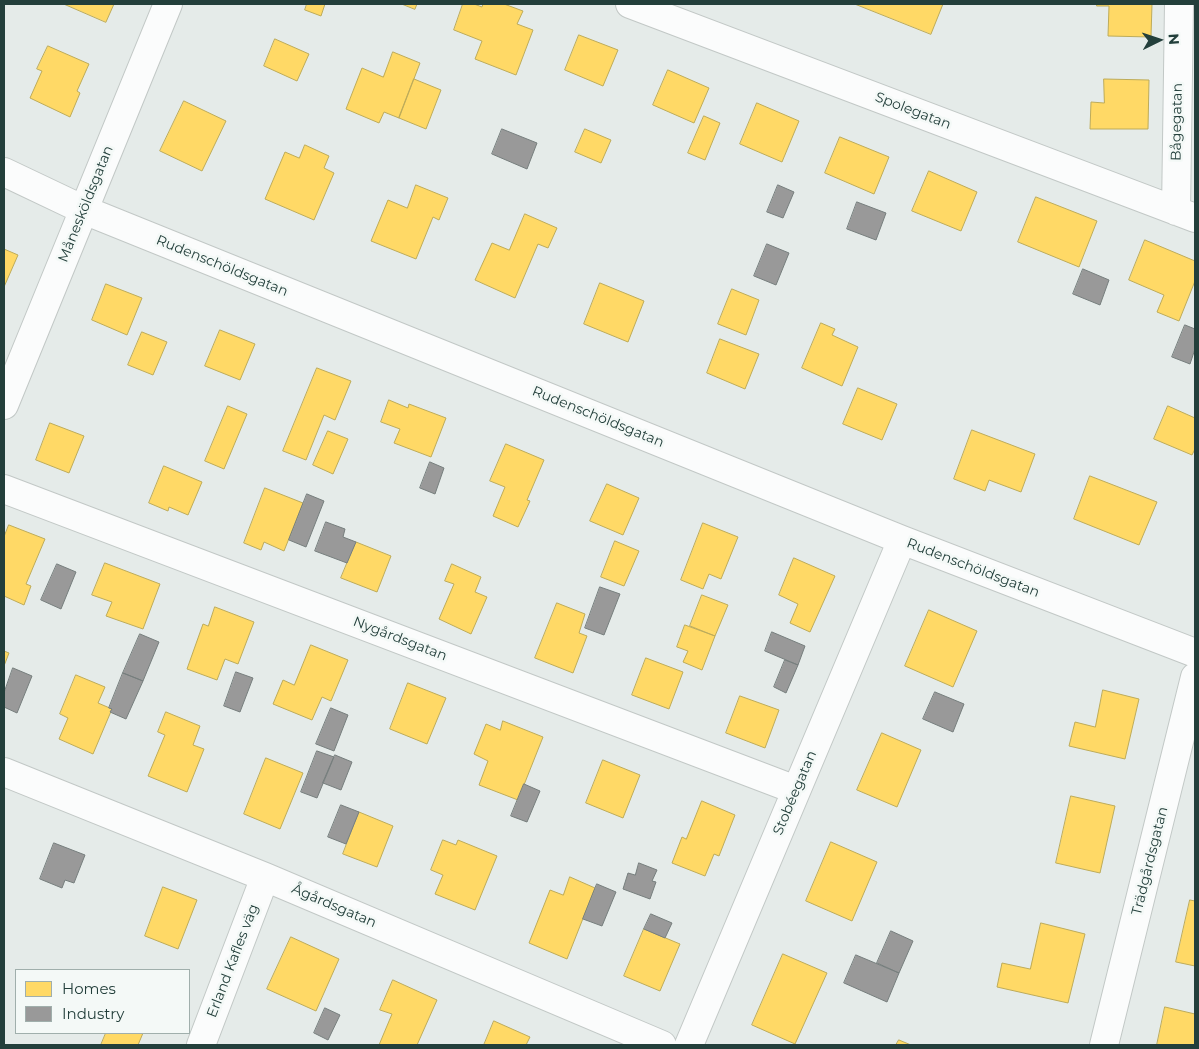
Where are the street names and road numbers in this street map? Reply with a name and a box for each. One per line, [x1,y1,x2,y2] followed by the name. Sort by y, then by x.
[1168,83,1186,161] street label: Bågegatan
[873,89,953,133] street label: Spolegatan
[55,143,117,265] street label: Månesköldsgatan
[154,232,290,300] street label: Rudenschöldsgatan
[530,383,666,451] street label: Rudenschöldsgatan
[904,535,1042,601] street label: Rudenschöldsgatan
[351,613,449,665] street label: Nygårdsgatan
[770,748,820,838] street label: Stobéegatan
[1128,805,1172,917] street label: Trädgårdsgatan
[289,881,379,931] street label: Ågårdsgatan
[204,902,262,1020] street label: Erland Kafles väg

